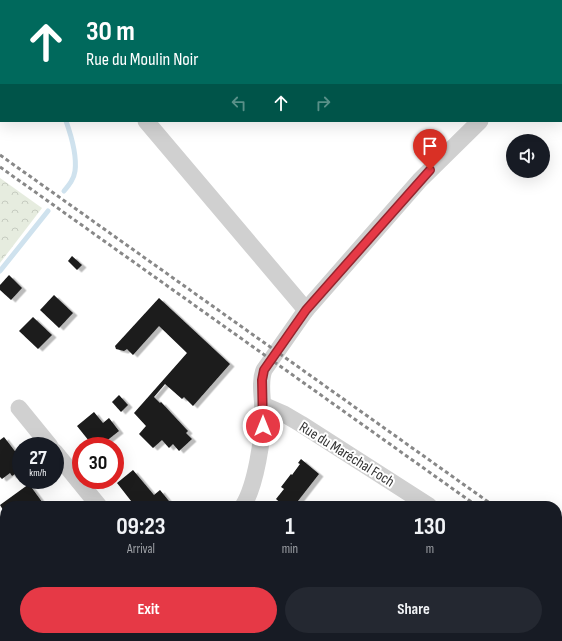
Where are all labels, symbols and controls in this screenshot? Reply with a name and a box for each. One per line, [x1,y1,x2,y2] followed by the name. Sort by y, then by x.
[86,15,135,48] text: 30 m
[20,16,72,68] icon: ahead
[86,49,198,70] text: Rue du Moulin Noir
[228,92,250,114] icon: left
[270,92,292,114] icon: ahead
[312,92,334,114] icon: right
[413,129,447,170] pin
[506,134,550,178] map controls
[506,134,550,178] button: sound
[419,135,441,157] icon: arrive
[242,405,284,447] position arrow
[296,418,398,491] street label: Rue du Maréchal Foch
[72,437,124,489] speed limit sign: 30
[29,446,47,470] text: 27
[29,467,47,479] text: km/h
[116,512,166,541] text: 09:23
[285,512,295,541] text: 1
[414,512,446,541] text: 130
[127,541,155,557] text: Arrival
[282,541,298,557] text: min
[426,541,434,557] text: m
[20,587,277,633] button: Exit
[285,587,542,633] button: Share

